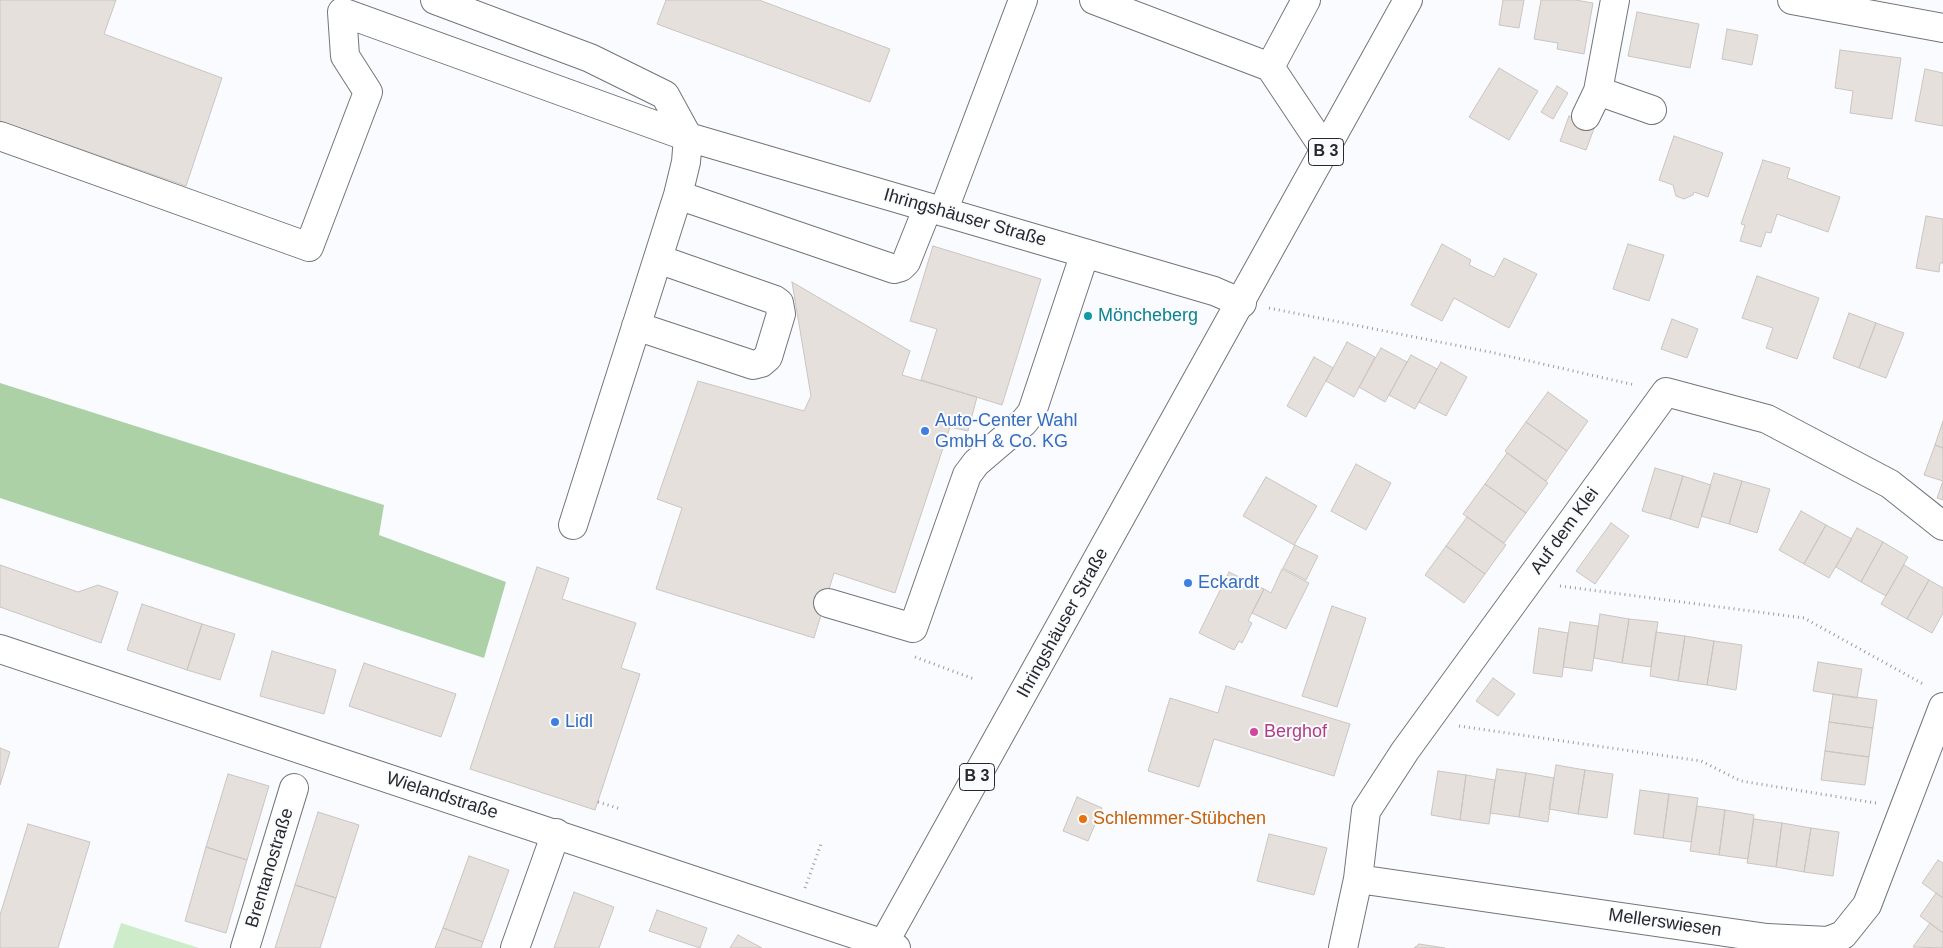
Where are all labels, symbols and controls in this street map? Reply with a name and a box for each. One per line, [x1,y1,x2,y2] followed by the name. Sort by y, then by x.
[1308,138,1344,166] road number: B 3
[881,184,1049,252] street label: Ihringshäuser Straße
[1098,305,1198,327] place label: Möncheberg
[1082,310,1094,322] marker: Möncheberg
[935,410,1077,452] place label: Auto-Center Wahl GmbH & Co. KG
[919,425,931,437] marker: Auto-Center Wahl GmbH & Co. KG
[1526,483,1604,579] street label: Auf dem Klei
[1013,544,1113,702] street label: Ihringshäuser Straße
[1198,572,1259,594] place label: Eckardt
[1182,577,1194,589] marker: Eckardt
[565,711,593,733] place label: Lidl
[549,716,561,728] marker: Lidl
[1264,721,1327,743] place label: Berghof
[1248,726,1260,738] marker: Berghof
[960,764,994,790] road number: B 3
[383,768,501,824] street label: Wielandstraße
[242,806,298,930] street label: Brentanostraße
[1093,808,1266,830] place label: Schlemmer-Stübchen
[1077,813,1089,825] marker: Schlemmer-Stübchen
[1607,904,1723,942] street label: Mellerswiesen

